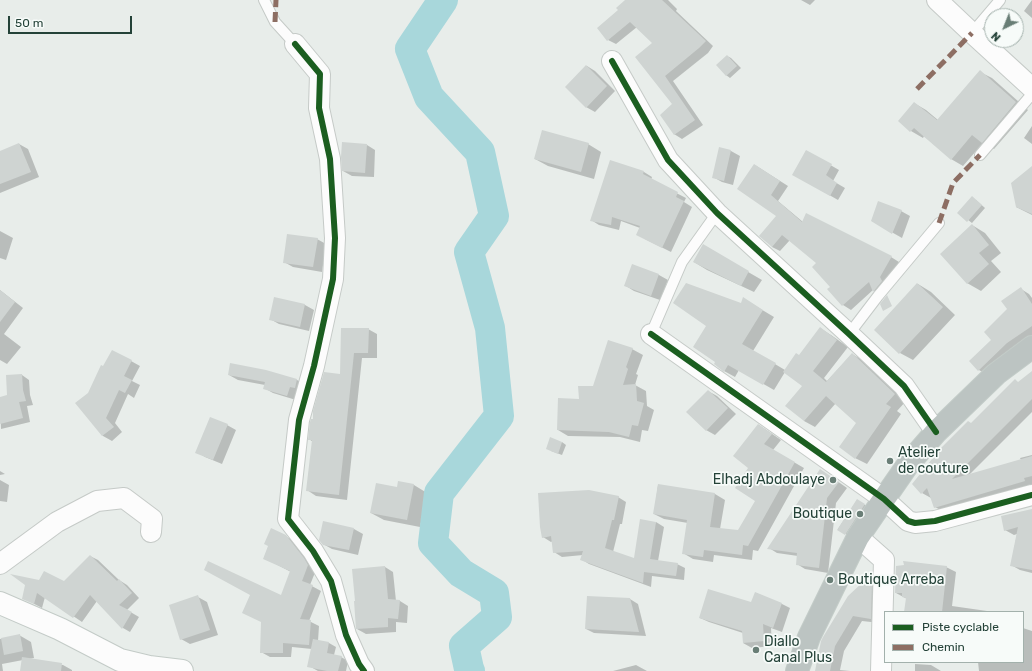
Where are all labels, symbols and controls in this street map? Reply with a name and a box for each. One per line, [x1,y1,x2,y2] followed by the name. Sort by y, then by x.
[10,8,134,34] scale bar
[984,8,1024,48] north arrow
[15,16,43,30] text: 50 m
[989,29,1003,44] text: N
[898,445,969,478] place label: Atelier de couture
[885,456,895,466] marker: Atelier de couture
[713,472,825,488] place label: Elhadj Abdoulaye
[828,475,838,485] marker: Elhadj Abdoulaye
[793,506,852,522] place label: Boutique
[855,509,865,519] marker: Boutique
[838,572,945,588] place label: Boutique Arreba
[825,575,835,585] marker: Boutique Arreba
[884,611,1024,663] legend
[922,620,999,634] text: Piste cyclable
[764,634,832,666] place label: Diallo Canal Plus
[922,640,965,654] text: Chemin
[751,645,761,655] marker: Diallo Canal Plus

